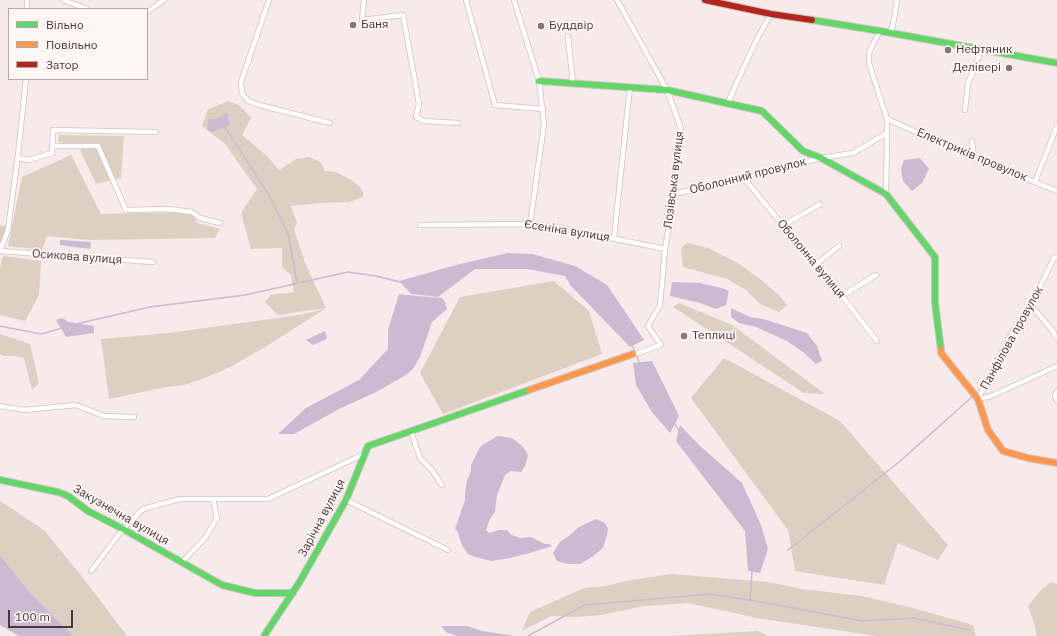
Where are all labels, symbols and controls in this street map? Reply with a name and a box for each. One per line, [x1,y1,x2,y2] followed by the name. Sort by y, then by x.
[8,8,148,80] legend
[46,17,84,32] text: Вільно
[361,18,389,32] place label: Баня
[549,19,594,33] place label: Буддвір
[348,20,358,30] marker: Баня
[536,21,546,31] marker: Буддвір
[46,37,98,52] text: Повільно
[956,43,1013,57] place label: Нефтяник
[943,45,953,55] marker: Нефтяник
[46,57,78,72] text: Затор
[953,61,1001,75] place label: Делівері
[1004,63,1014,73] marker: Делівері
[914,125,1030,185] street label: Електриків провулок
[661,130,687,230] street label: Лозівська вулиця
[688,155,808,197] street label: Оболонний провулок
[523,217,611,245] street label: Єсеніна вулиця
[774,217,848,301] street label: Оболонна вулиця
[31,247,123,267] street label: Осикова вулиця
[978,284,1046,392] street label: Панфілова провулок
[692,329,736,343] place label: Теплиці
[679,331,689,341] marker: Теплиці
[295,477,349,559] street label: Зарічна вулиця
[70,482,172,548] street label: Закузнечна вулиця
[10,602,75,628] scale bar
[15,609,50,624] text: 100 m

